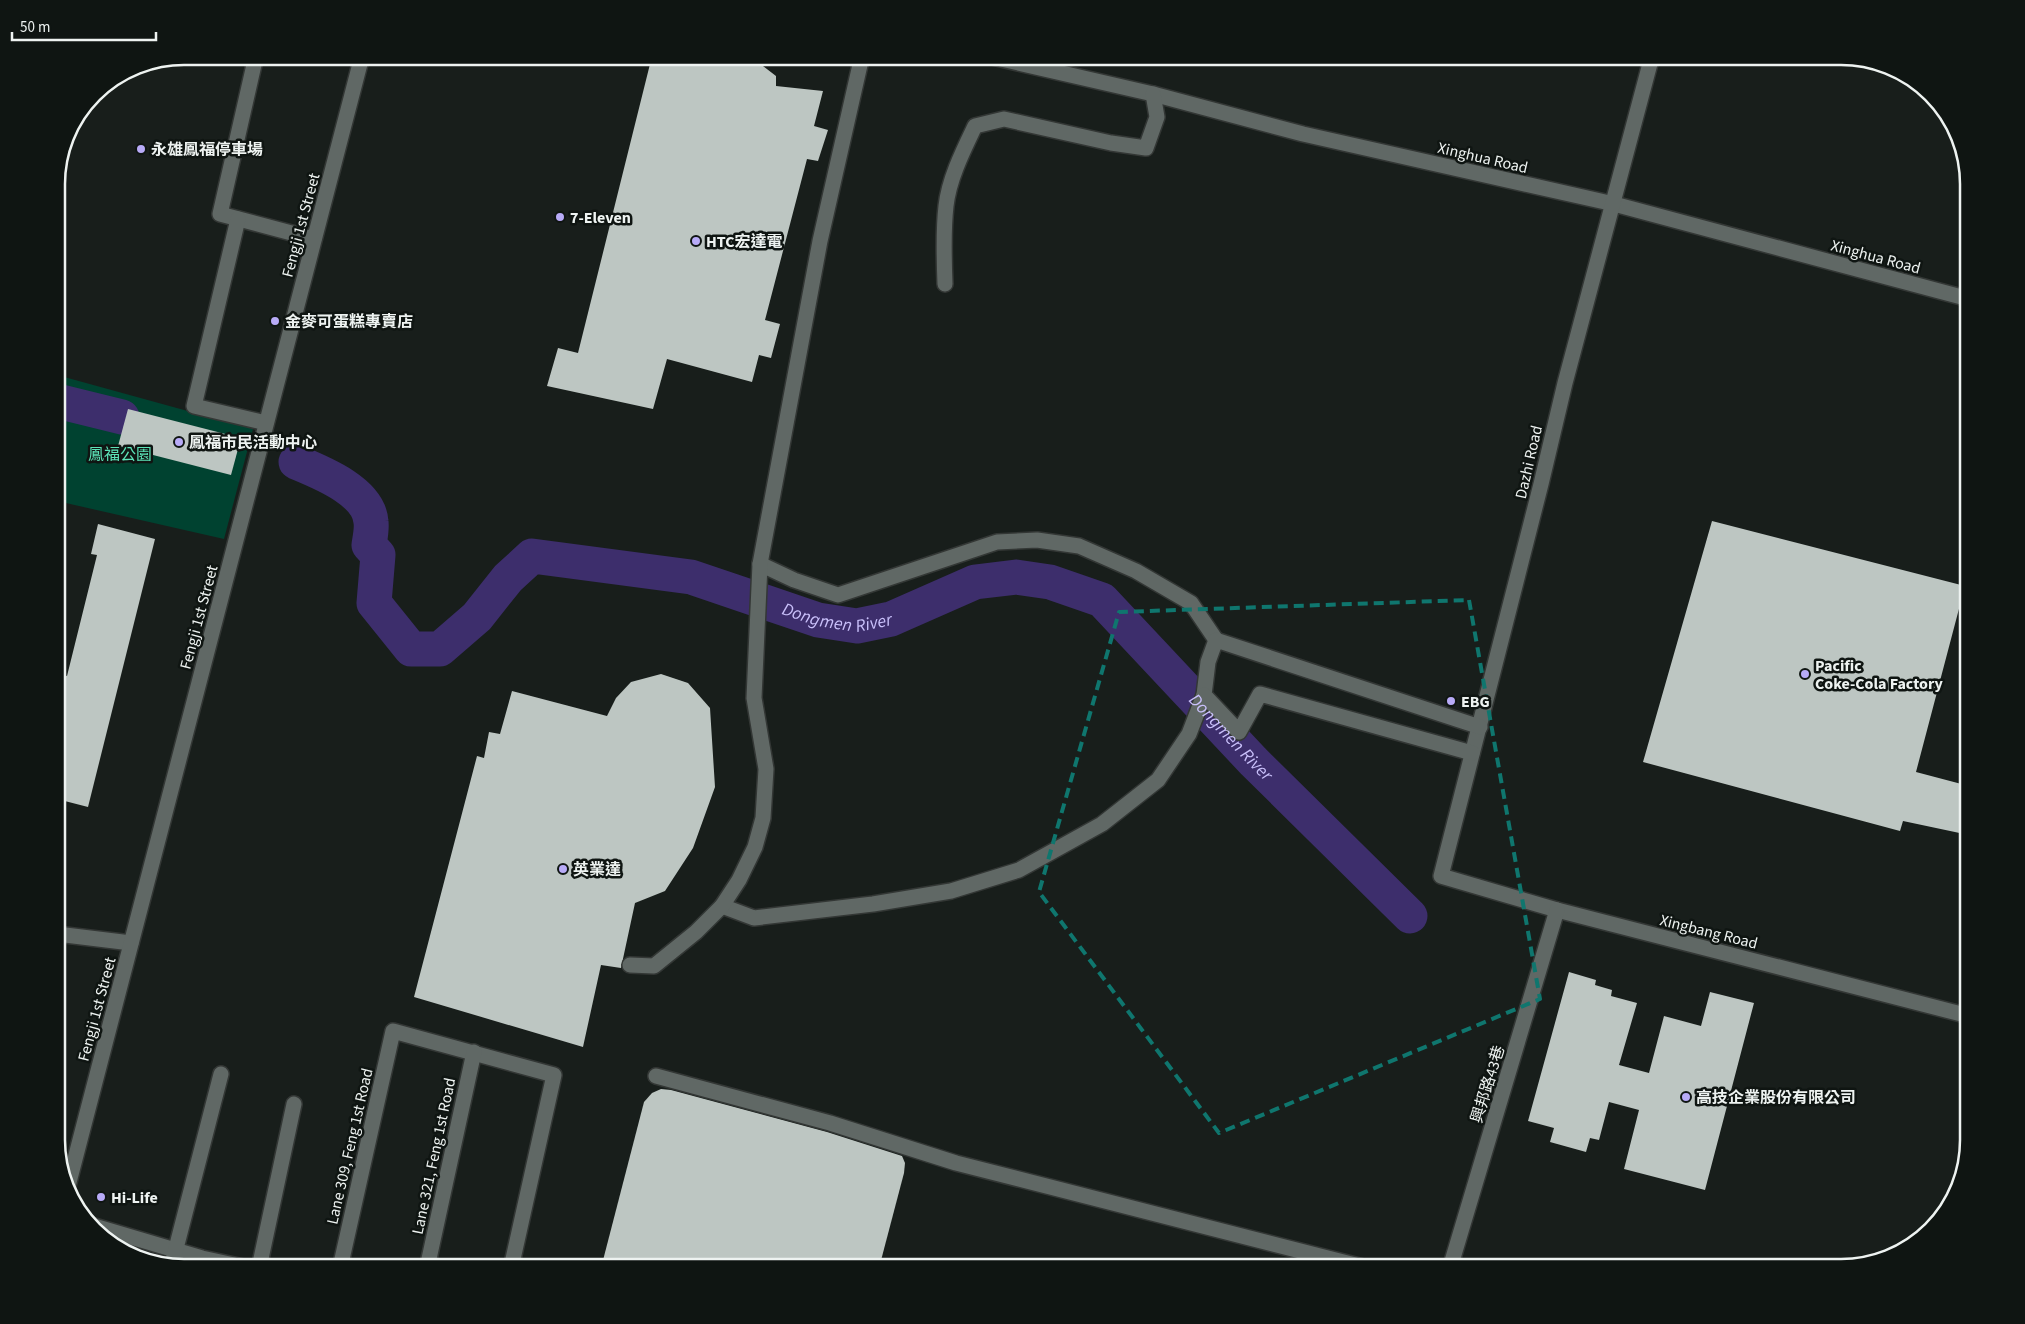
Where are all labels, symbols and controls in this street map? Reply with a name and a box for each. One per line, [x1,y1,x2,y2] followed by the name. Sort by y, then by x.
[12,10,156,42] scale bar
[20,17,50,38] text: 50 m
[1435,137,1530,179] street label: Xinghua Road
[151,139,263,161] place label: 永雄鳳福停車場
[135,143,147,155] marker: 永雄鳳福停車場
[276,170,326,280] street label: Fengji 1st Street
[570,207,631,229] place label: 7-Eleven
[554,211,566,223] marker: 7-Eleven
[706,231,783,253] place label: HTC宏達電
[1828,234,1923,279] street label: Xinghua Road
[690,235,702,247] marker: HTC宏達電
[285,311,413,333] place label: 金麥可蛋糕專賣店
[269,315,281,327] marker: 金麥可蛋糕專賣店
[1510,423,1548,501] street label: Dazhi Road
[189,432,317,454] place label: 鳳福市民活動中心
[173,436,185,448] marker: 鳳福市民活動中心
[88,444,152,466] park label: 鳳福公園
[174,562,224,672] street label: Fengji 1st Street
[779,597,895,639] water label: Dongmen River
[1815,655,1943,695] place label: Pacific Coke-Cola Factory
[1799,668,1811,680] marker: Pacific Coke-Cola Factory
[1183,688,1279,787] water label: Dongmen River
[1461,691,1490,713] place label: EBG
[1445,695,1457,707] marker: EBG
[573,859,621,881] place label: 英業達
[557,863,569,875] marker: 英業達
[1658,909,1760,955] street label: Xingbang Road
[72,954,122,1064] street label: Fengji 1st Street
[1466,1043,1510,1126] street label: 興邦路43巷
[321,1066,379,1227] street label: Lane 309, Feng 1st Road
[407,1076,461,1237] street label: Lane 321, Feng 1st Road
[1696,1087,1856,1109] place label: 高技企業股份有限公司
[1680,1091,1692,1103] marker: 高技企業股份有限公司
[111,1187,158,1209] place label: Hi-Life
[95,1191,107,1203] marker: Hi-Life

